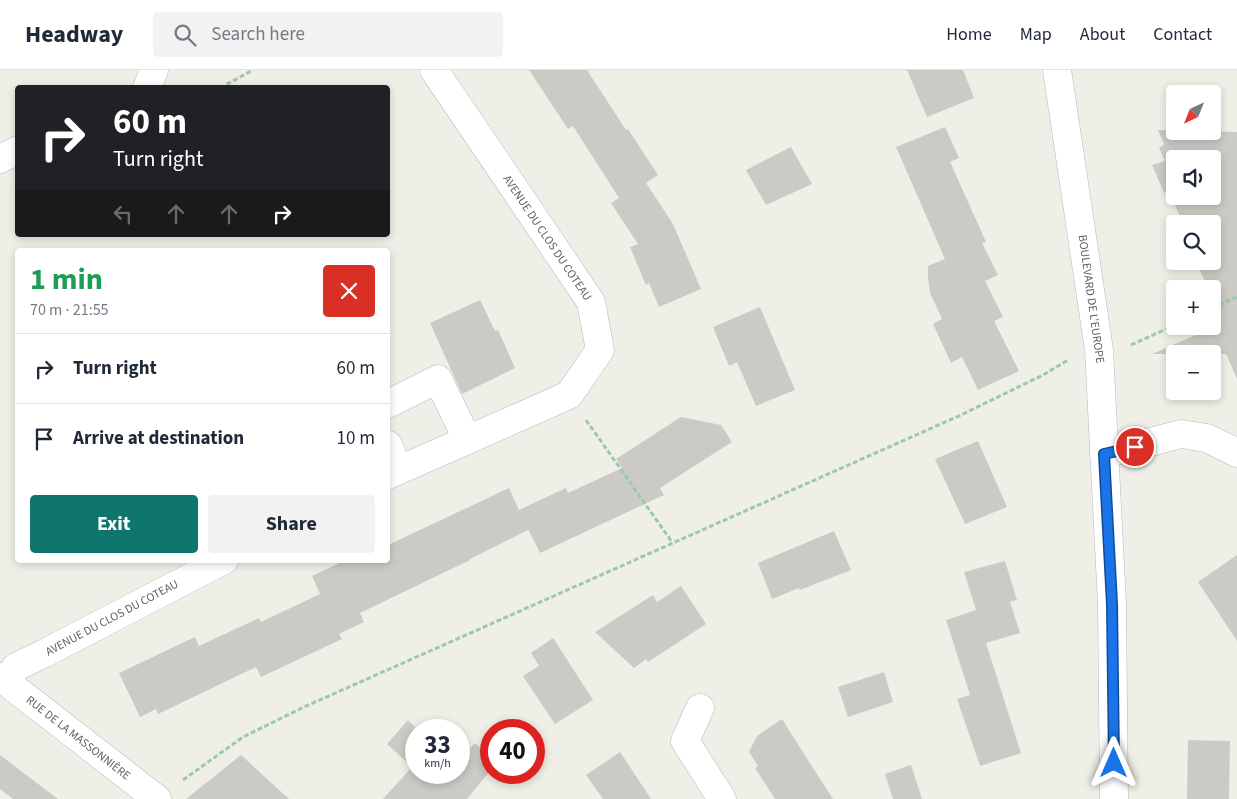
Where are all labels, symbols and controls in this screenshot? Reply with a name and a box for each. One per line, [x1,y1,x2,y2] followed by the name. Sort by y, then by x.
[153,12,503,57] search box
[25,17,123,52] text: Headway
[171,21,199,49] icon: search
[211,21,305,48] text: Search here
[946,22,992,47] text: Home
[1020,22,1052,47] text: Map
[1080,22,1125,47] text: About
[1153,22,1212,47] text: Contact
[1166,85,1221,140] north arrow
[1166,85,1221,400] map controls
[113,97,187,147] text: 60 m
[30,105,95,170] icon: right
[113,143,203,175] text: Turn right
[1166,150,1221,205] button: sound
[498,172,596,304] street label: AVENUE DU CLOS DU COTEAU
[109,200,137,228] icon: left
[162,200,190,228] icon: ahead
[215,200,243,228] icon: ahead
[268,200,296,228] icon: right
[1166,215,1221,270] button: search
[1074,234,1108,364] street label: BOULEVARD DE L'EUROPE
[30,258,103,301] text: 1 min
[323,265,375,317] button: close
[1166,280,1221,335] button: +
[30,299,109,321] text: 70 m · 21:55
[1166,345,1221,400] button: −
[30,355,58,383] icon: right
[73,355,157,382] text: Turn right
[337,355,375,382] text: 60 m
[30,425,58,453] icon: arrive
[73,425,244,452] text: Arrive at destination
[337,425,375,452] text: 10 m
[1114,426,1156,468] pin
[1121,433,1149,461] icon: arrive
[30,495,198,553] button: Exit
[208,495,375,553] button: Share
[43,576,181,660] street label: AVENUE DU CLOS DU COTEAU
[22,692,134,784] street label: RUE DE LA MASSONNIÈRE
[480,719,545,784] speed limit sign: 40
[424,727,451,763] text: 33
[1087,736,1139,788] position arrow
[424,755,451,772] text: km/h

